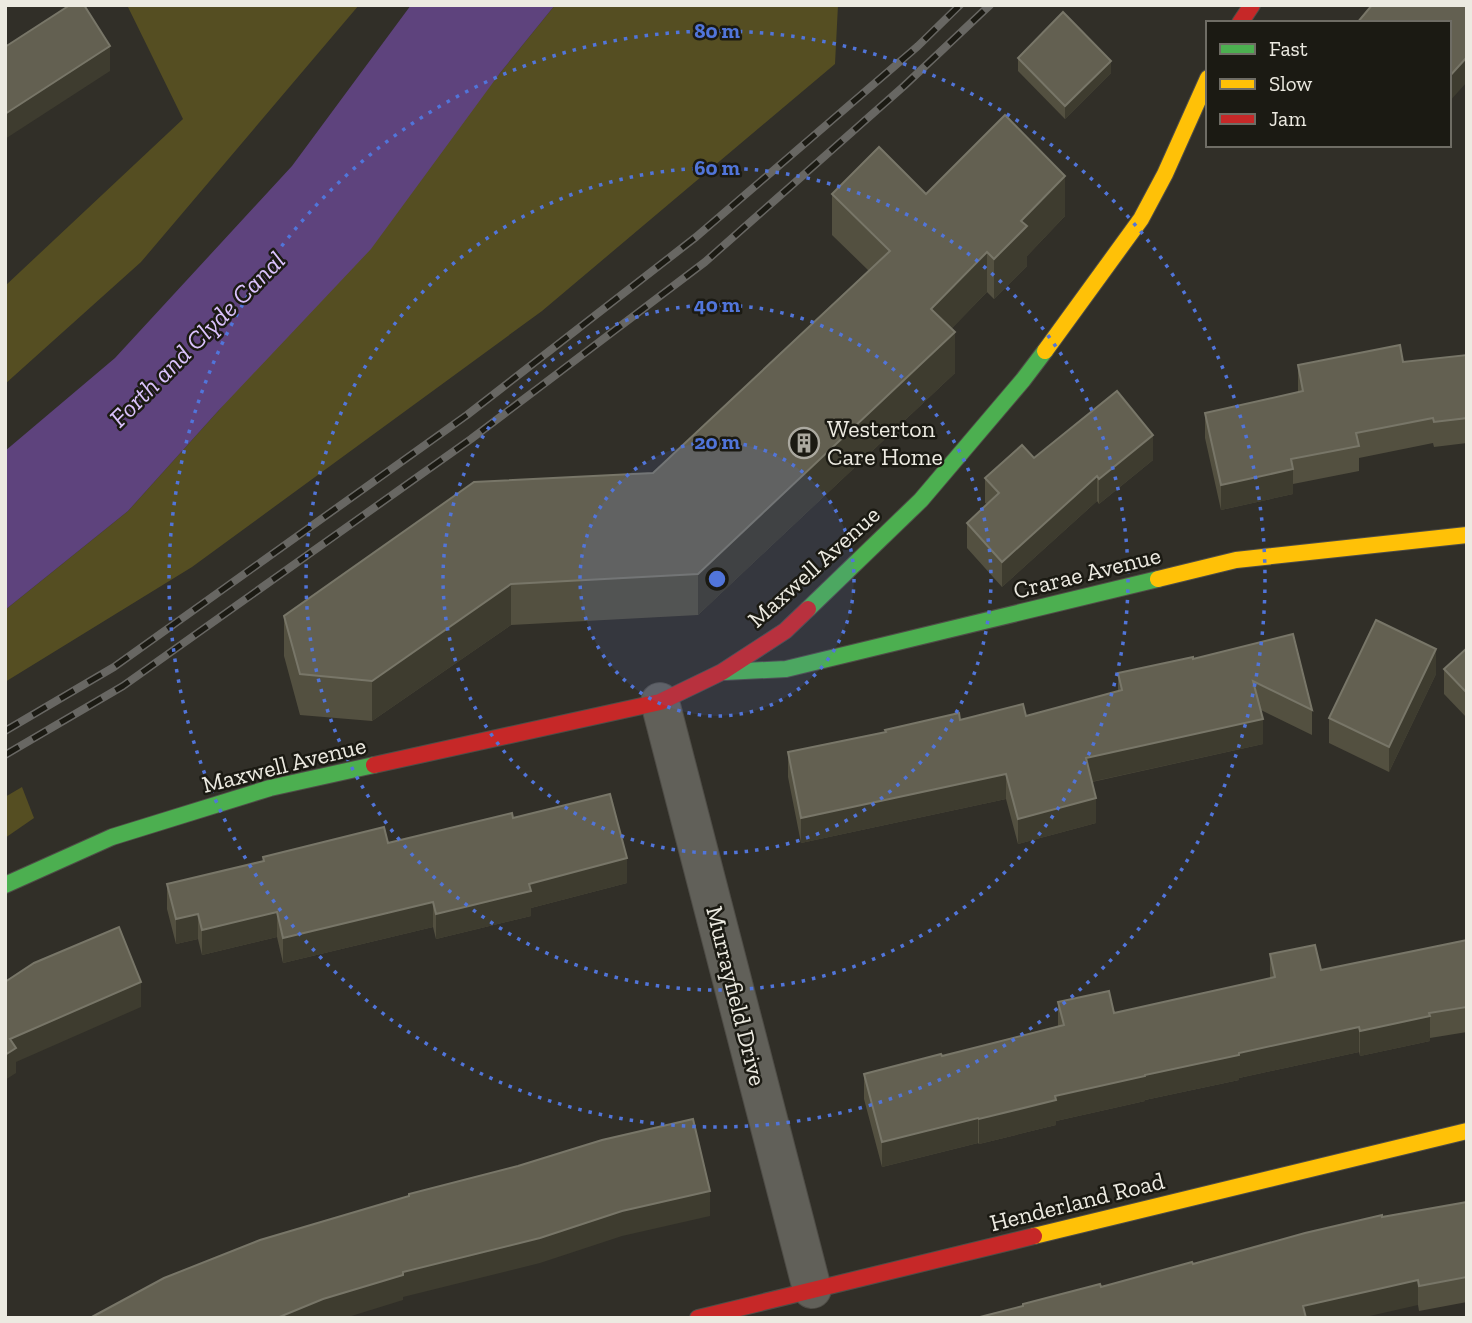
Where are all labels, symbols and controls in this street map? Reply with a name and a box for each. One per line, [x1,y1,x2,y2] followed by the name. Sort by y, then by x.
[694,18,740,43] text: 80 m
[1206,21,1451,147] legend
[1269,36,1308,61] text: Fast
[1269,71,1312,96] text: Slow
[1269,106,1306,131] text: Jam
[694,155,740,180] text: 60 m
[102,244,292,434] water label: Forth and Clyde Canal
[694,292,741,317] text: 40 m
[827,414,943,471] place label: Westerton Care Home
[787,426,821,460] building icon: Westerton Care Home
[694,429,740,454] text: 20 m
[742,500,886,634] street label: Maxwell Avenue
[1010,540,1164,605] street label: Crarae Avenue
[705,567,729,591] centre of rings
[199,730,369,799] street label: Maxwell Avenue
[700,903,773,1089] street label: Murrayfield Drive
[987,1166,1167,1237] street label: Henderland Road

